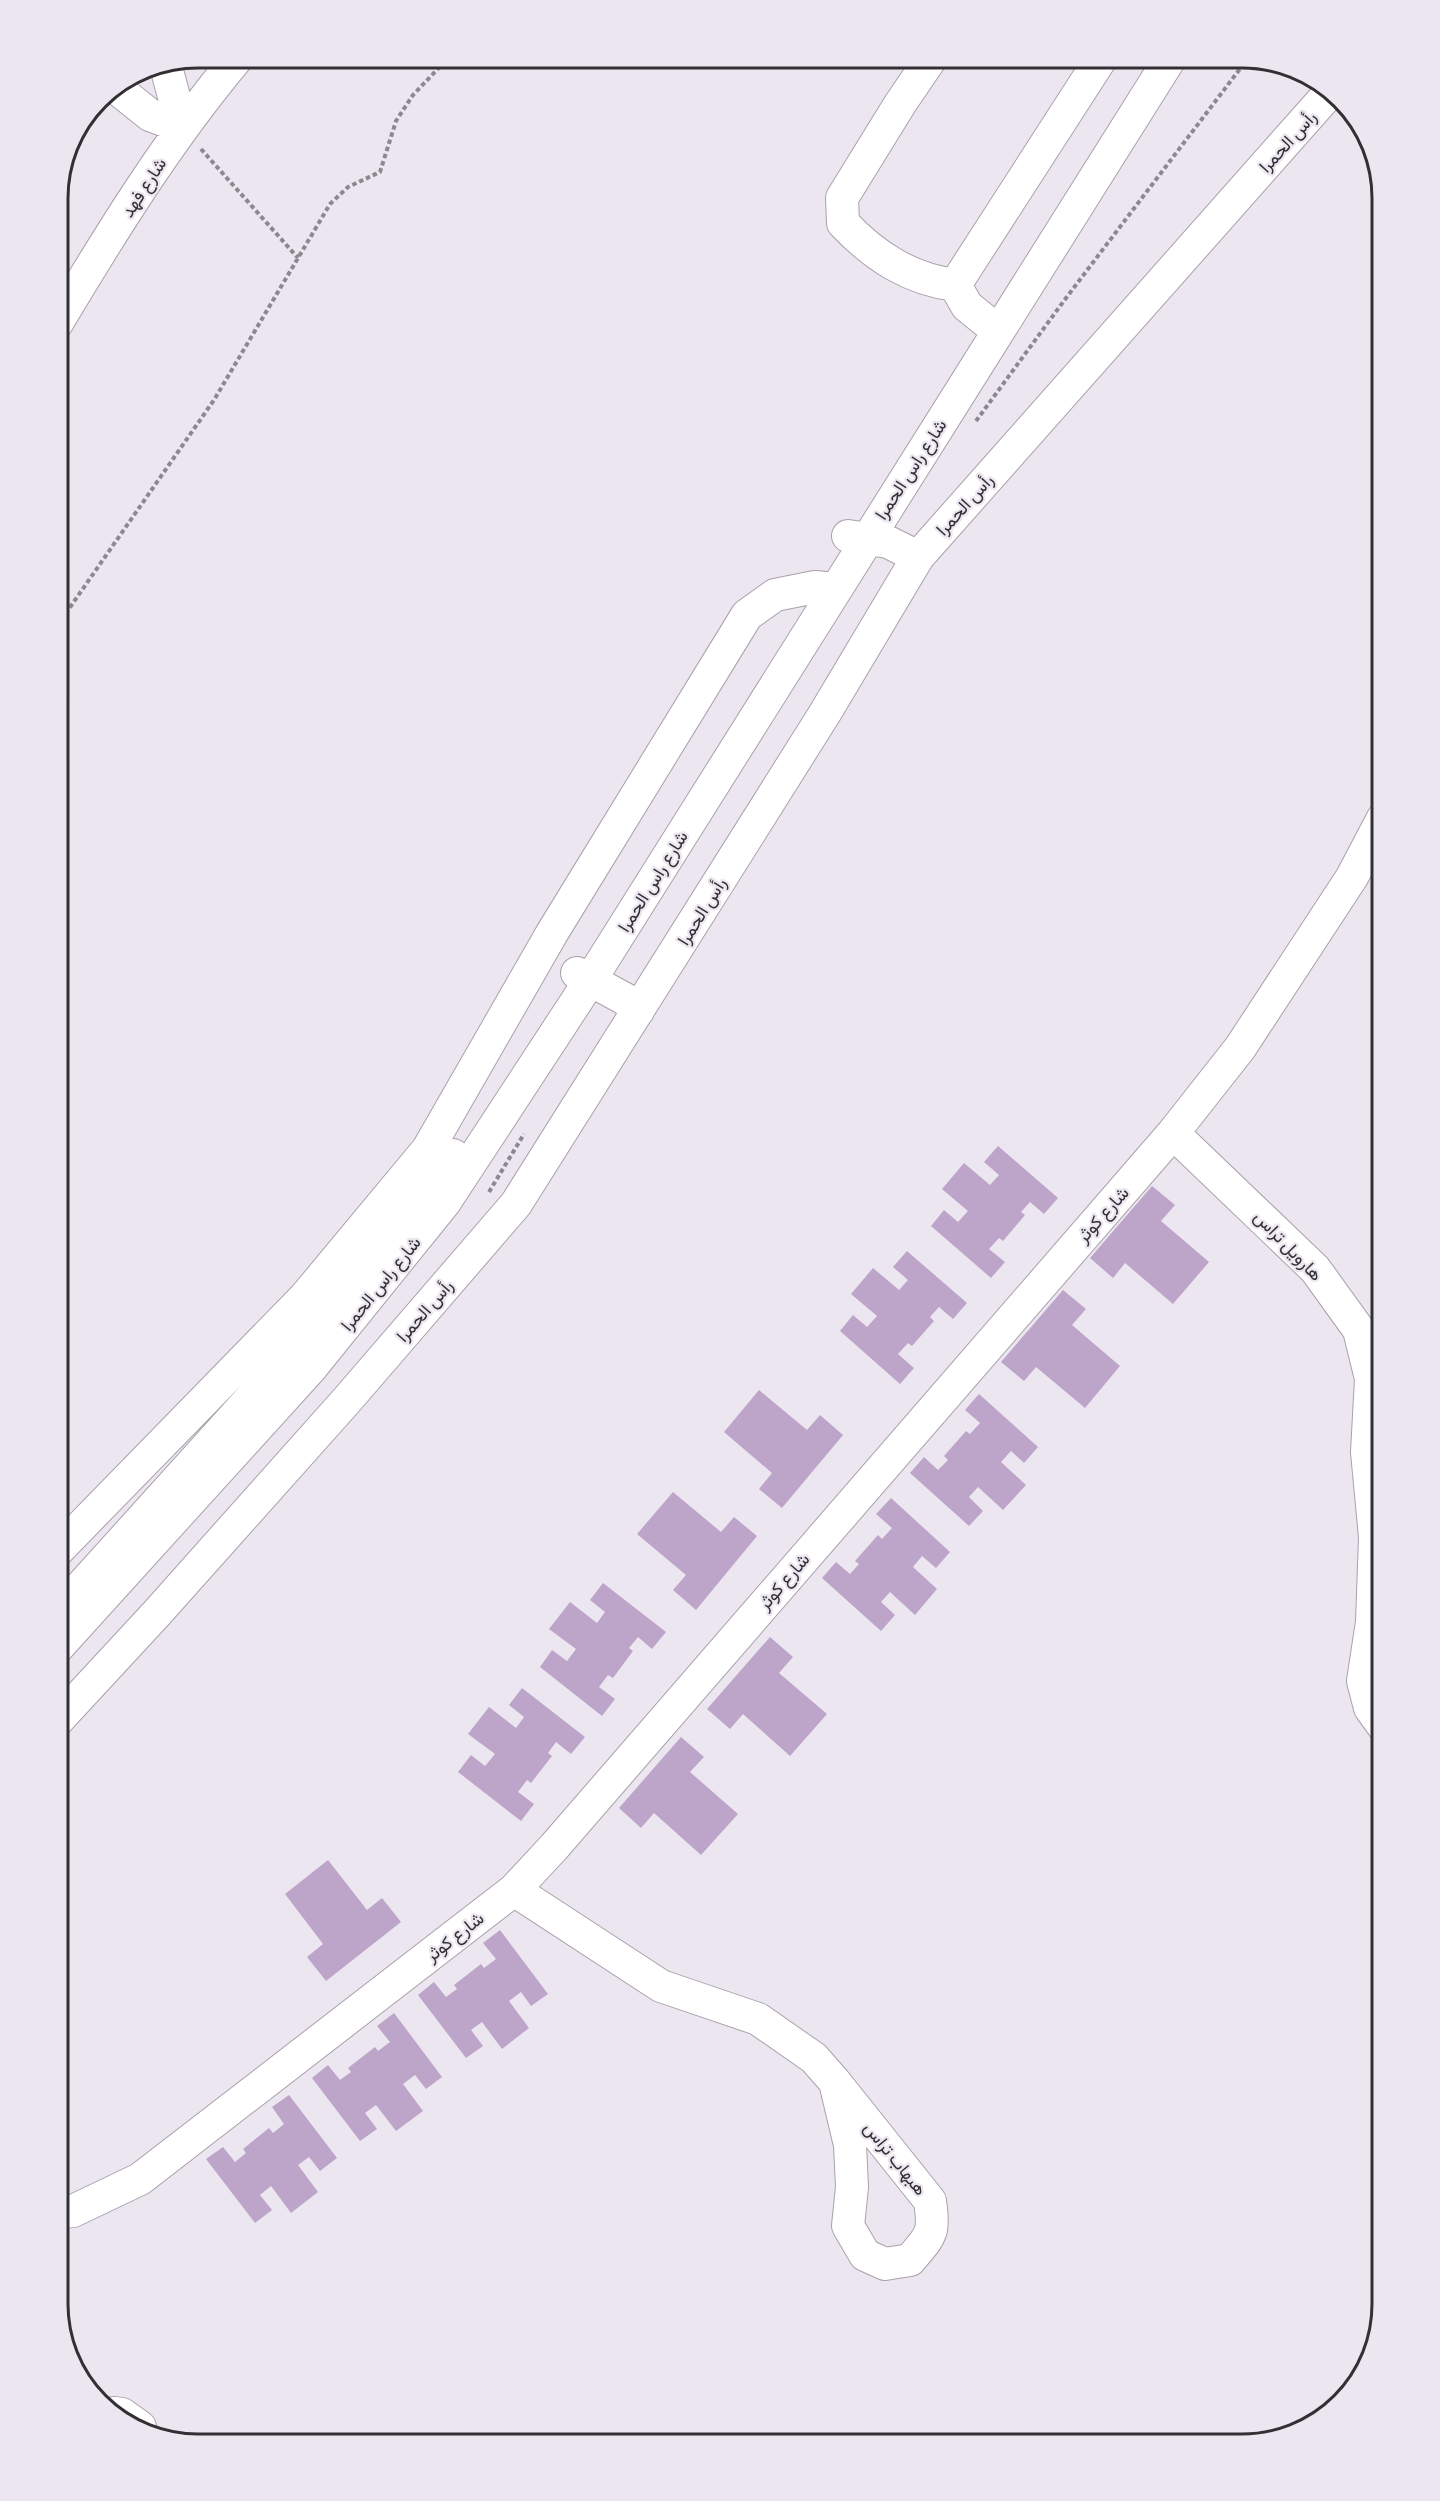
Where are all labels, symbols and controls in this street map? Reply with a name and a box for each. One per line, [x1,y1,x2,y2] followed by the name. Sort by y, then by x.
[1254,106,1321,177] street label: رأس الحمرا
[116,153,172,222] street label: شارع فهد
[869,415,952,524] street label: شارع راس الحمرا
[931,469,998,540] street label: رأس الحمرا
[612,826,694,937] street label: شارع راس الحمرا
[672,873,731,949] street label: رأس الحمرا
[1070,1181,1134,1249] street label: شارع كوثر
[1249,1205,1328,1286] street label: هارويل تراس
[335,1231,426,1336] street label: شارع راس الحمرا
[391,1274,458,1346] street label: رأس الحمرا
[752,1548,815,1616] street label: شارع كوثر
[420,1906,489,1968] street label: شارع كوثر
[859,2117,932,2200] street label: هبهاب تراس

